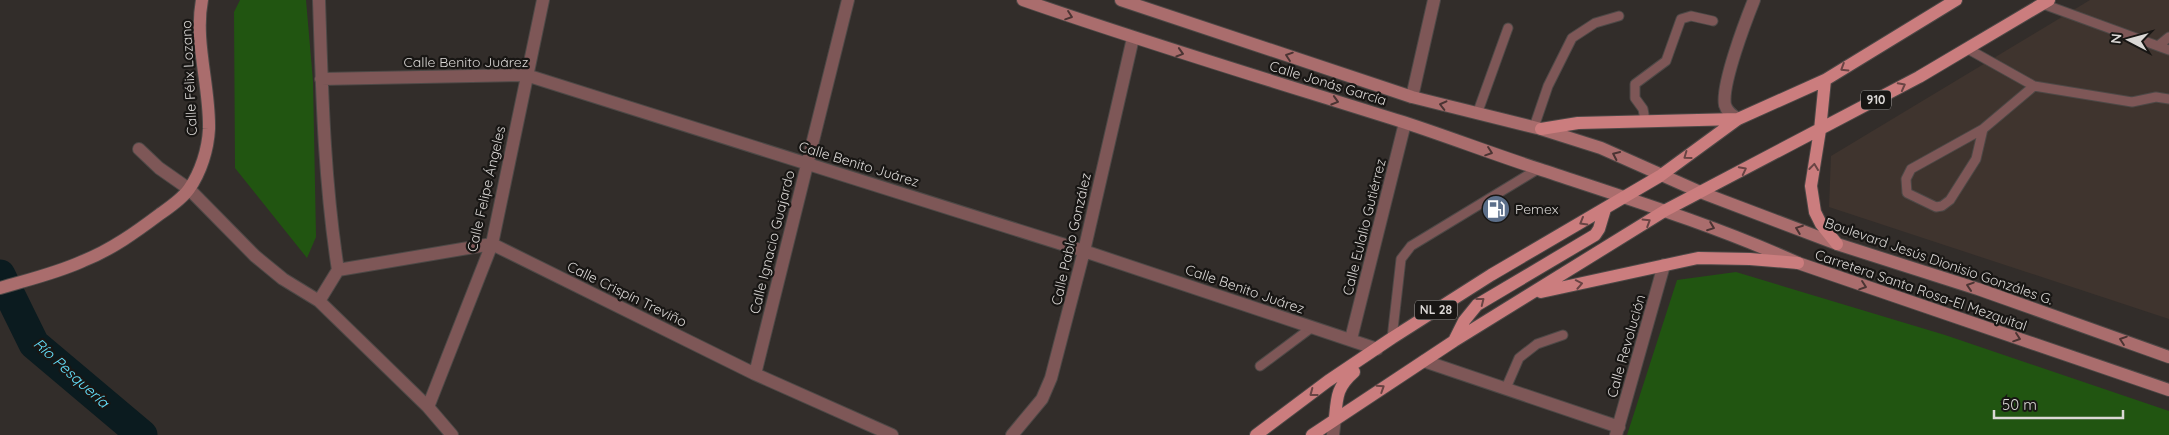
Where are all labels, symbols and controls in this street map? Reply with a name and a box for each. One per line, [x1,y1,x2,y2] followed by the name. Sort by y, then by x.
[1064,10,1073,20] one-way arrow
[2104,15,2154,65] north arrow
[177,20,201,136] street label: Calle Félix Lozano
[2107,33,2126,45] text: N
[1175,47,1183,57] one-way arrow
[1285,52,1293,62] one-way arrow
[404,53,529,71] street label: Calle Benito Juárez
[1267,57,1389,109] street label: Calle Jonás García
[1840,62,1849,72] one-way arrow
[1897,82,1906,92] one-way arrow
[1861,90,1891,110] road number: 910
[1330,95,1338,105] one-way arrow
[1440,101,1448,111] one-way arrow
[463,124,509,254] street label: Calle Felipe Ángeles
[797,137,922,191] street label: Calle Benito Juárez
[1484,146,1493,156] one-way arrow
[1684,150,1693,159] one-way arrow
[1612,151,1621,161] one-way arrow
[1338,157,1390,297] street label: Calle Eulalio Gutiérrez
[1808,163,1818,172] one-way arrow
[1738,166,1747,176] one-way arrow
[745,168,799,316] street label: Calle Ignacio Guajardo
[1047,171,1095,307] street label: Calle Pablo González
[1481,194,1511,224] fuel station icon: Pemex
[1515,200,1559,218] place label: Pemex
[1823,213,2055,309] street label: Boulevard Jesús Dionisio Gonzáles G.
[1579,215,1588,225] one-way arrow
[1641,218,1650,228] one-way arrow
[1707,221,1715,231] one-way arrow
[1795,225,1804,236] one-way arrow
[1813,245,2029,335] street label: Carretera Santa Rosa-El Mezquital
[564,257,690,331] street label: Calle Crispín Treviño
[1183,260,1307,318] street label: Calle Benito Juárez
[1574,279,1583,290] one-way arrow
[1858,280,1867,290] one-way arrow
[1966,282,1974,292] one-way arrow
[1603,292,1649,400] street label: Calle Revolución
[1476,298,1485,307] one-way arrow
[1415,300,1457,320] road number: NL 28
[2012,332,2020,342] one-way arrow
[30,334,114,412] water label: Río Pesquería
[2119,336,2128,346] one-way arrow
[1376,385,1385,394] one-way arrow
[1310,387,1319,395] one-way arrow
[1994,388,2123,420] scale bar
[2002,395,2037,414] text: 50 m

